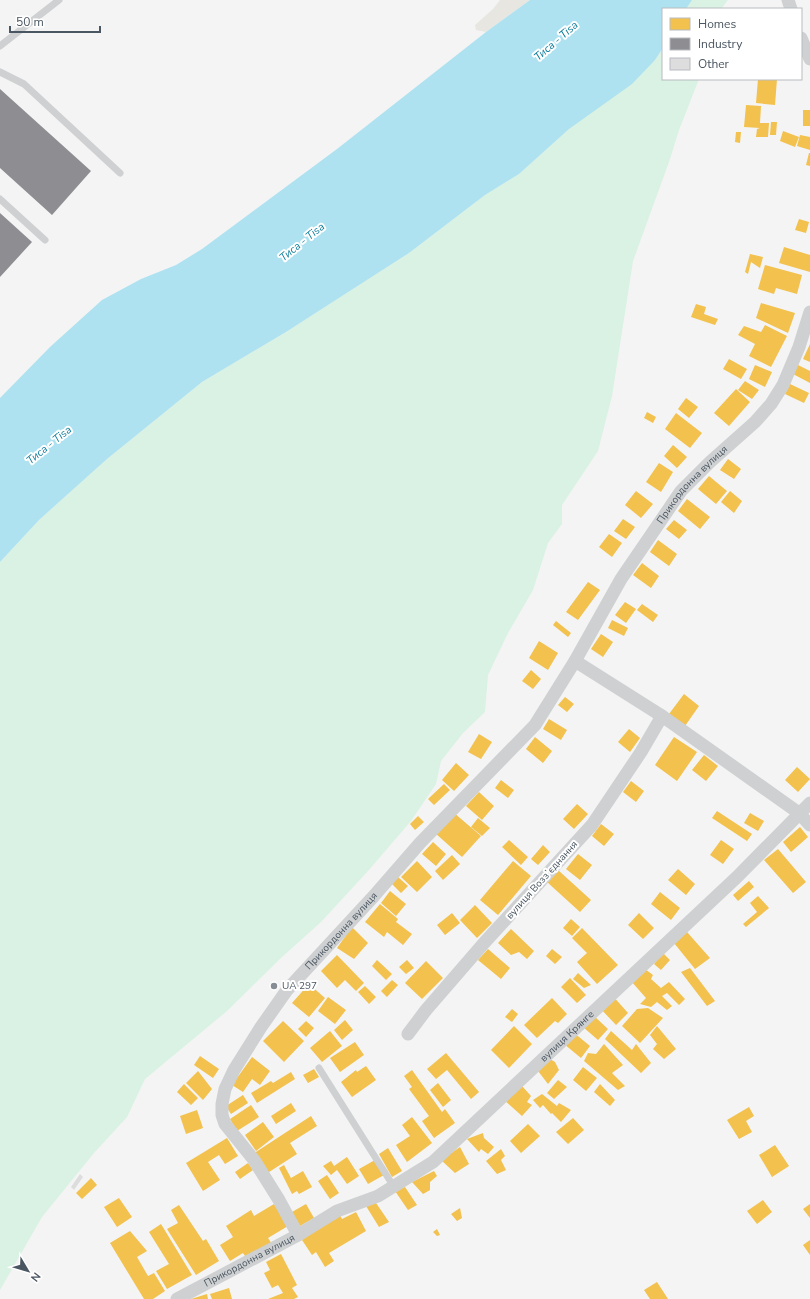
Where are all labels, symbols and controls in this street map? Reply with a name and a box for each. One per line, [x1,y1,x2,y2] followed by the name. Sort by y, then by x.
[10,8,100,34] scale bar
[662,8,802,80] legend
[16,14,44,30] text: 50 m
[698,16,736,32] text: Homes
[531,18,581,64] water label: Тиса - Tisa
[698,36,743,52] text: Industry
[698,56,730,72] text: Other
[276,219,328,265] water label: Тиса - Tisa
[23,422,75,468] water label: Тиса - Tisa
[654,442,731,527] street label: Прикордонна вулиця
[503,838,581,922] street label: вулиця Воззʼєднання
[302,889,381,973] street label: Прикордонна вулиця
[282,979,317,993] place label: UA 297
[269,981,279,991] marker: UA 297
[537,1007,597,1065] street label: вулиця Крянге
[202,1231,297,1290] street label: Прикордонна вулиця
[8,1251,48,1291] north arrow
[27,1269,44,1285] text: N

